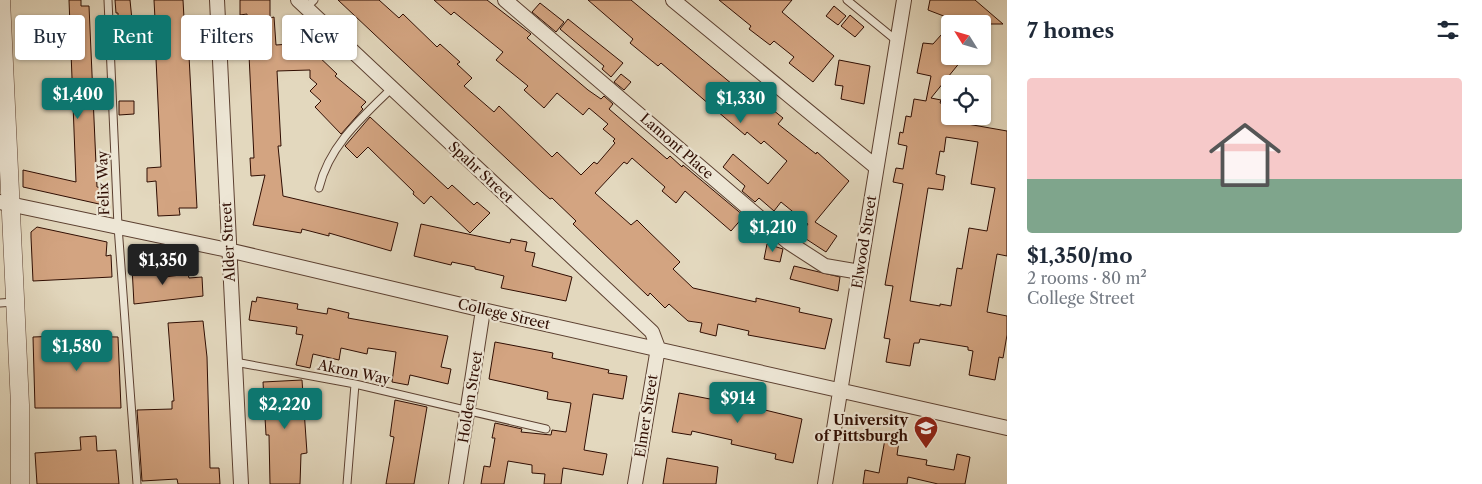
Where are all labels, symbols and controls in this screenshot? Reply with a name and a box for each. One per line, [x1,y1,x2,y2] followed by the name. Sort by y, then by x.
[15,15,85,60] chip: Buy
[95,15,171,60] chip: Rent
[181,15,272,60] chip: Filters
[282,15,357,60] chip: New
[941,15,991,65] north arrow
[941,15,991,125] map controls
[1434,16,1462,44] icon: filters
[1027,18,1114,43] text: 7 homes
[941,75,991,125] button: locate
[37,78,119,120] pin: $1,400
[700,82,782,124] pin: $1,330
[53,84,103,104] text: $1,400
[717,88,765,108] text: $1,330
[637,109,718,183] street label: Lamont Place
[1200,110,1290,200] icon: home
[445,137,517,207] street label: Spahr Street
[93,150,113,216] street label: Felix Way
[848,194,880,290] street label: Elwood Street
[217,202,239,283] street label: Alder Street
[732,210,814,253] pin: $1,210
[749,217,797,237] text: $1,210
[1027,243,1133,268] text: $1,350/mo
[122,244,204,286] pin: $1,350
[139,250,187,270] text: $1,350
[1027,268,1147,288] text: 2 rooms · 80 m²
[1027,288,1135,308] text: College Street
[456,295,552,333] street label: College Street
[36,330,118,372] pin: $1,580
[52,336,102,356] text: $1,580
[454,350,486,444] street label: Holden Street
[315,355,392,389] street label: Akron Way
[631,373,661,459] street label: Elmer Street
[708,382,768,424] pin: $914
[244,388,326,430] pin: $2,220
[720,388,756,408] text: $914
[259,394,311,414] text: $2,220
[815,411,908,445] place label: University of Pittsburgh
[913,415,939,449] school or university icon: University of Pittsburgh

